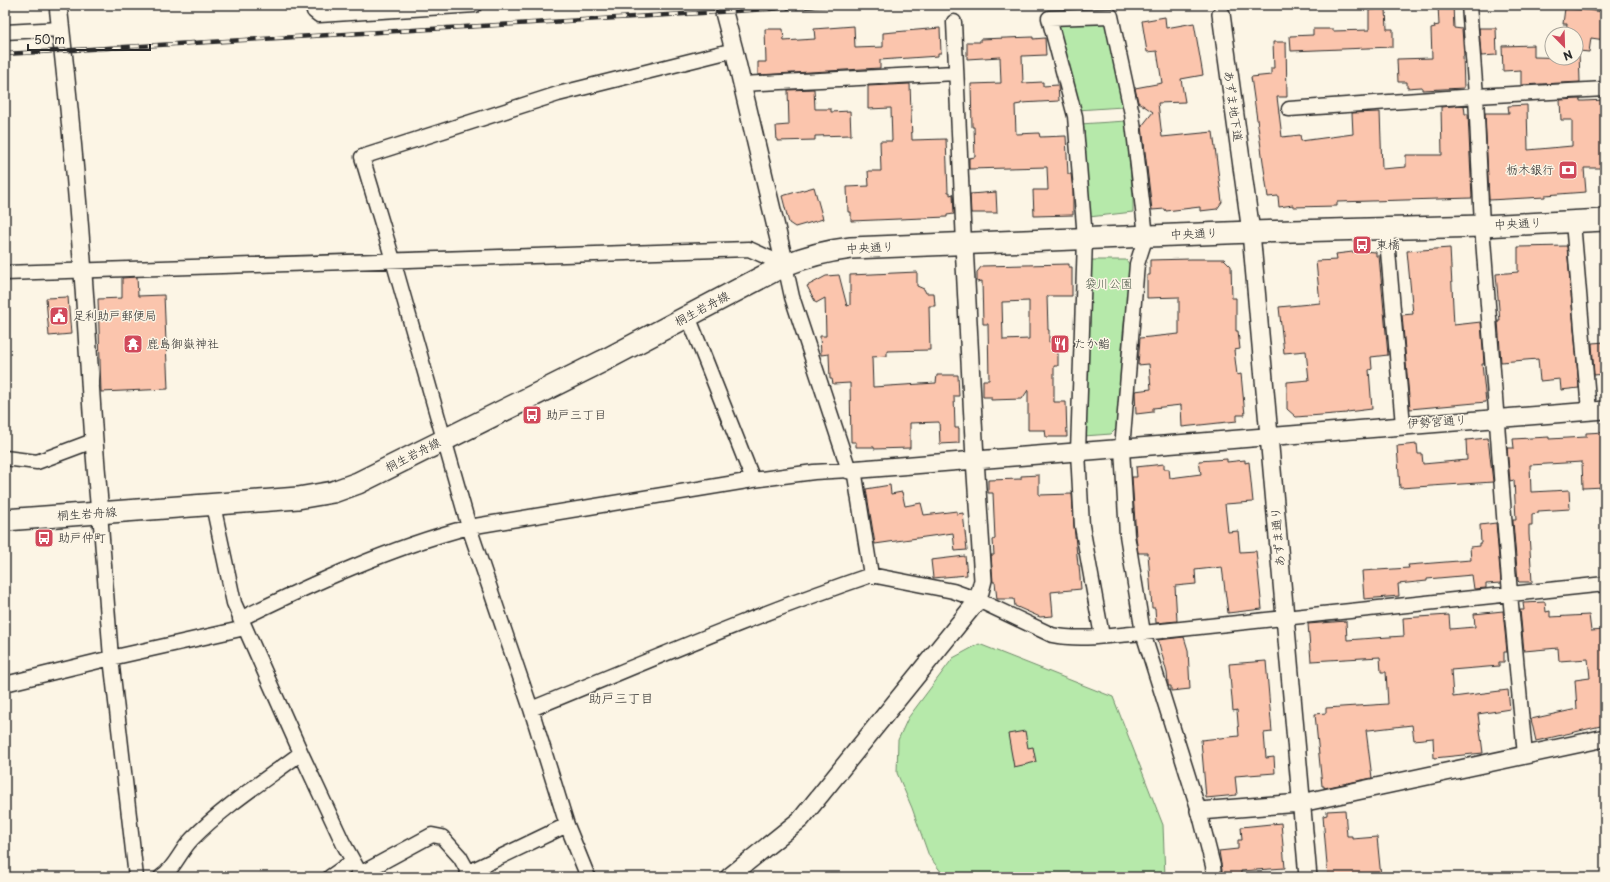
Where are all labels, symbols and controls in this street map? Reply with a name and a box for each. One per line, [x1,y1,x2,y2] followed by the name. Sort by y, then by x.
[28,26,150,52] scale bar
[1544,26,1584,66] north arrow
[34,30,65,48] text: 50 m
[1561,46,1575,65] text: N
[1220,69,1248,143] street label: あずま地下道
[1557,159,1579,181] bank icon: 栃木銀行
[1506,160,1554,178] place label: 栃木銀行
[1494,213,1542,233] street label: 中央通り
[1170,223,1218,243] street label: 中央通り
[1351,234,1373,256] bus stop icon: 東橋
[1376,235,1400,253] place label: 東橋
[846,237,894,257] street label: 中央通り
[1085,274,1133,292] park label: 袋川公園
[671,286,732,330] street label: 桐生岩舟線
[48,305,70,327] public building icon: 足利助戸郵便局
[73,306,157,324] place label: 足利助戸郵便局
[122,333,144,355] temple icon: 鹿島御嶽神社
[1049,333,1071,355] restaurant icon: たか鮨
[147,334,219,352] place label: 鹿島御嶽神社
[1074,334,1110,352] place label: たか鮨
[521,404,543,426] bus stop icon: 助戸三丁目
[546,405,606,423] place label: 助戸三丁目
[1406,410,1467,432] street label: 伊勢宮通り
[382,432,443,476] street label: 桐生岩舟線
[56,502,117,524] street label: 桐生岩舟線
[1265,507,1289,568] street label: あずま通り
[33,527,55,549] bus stop icon: 助戸仲町
[58,528,106,546] place label: 助戸仲町
[588,688,654,707] district label: 助戸三丁目

